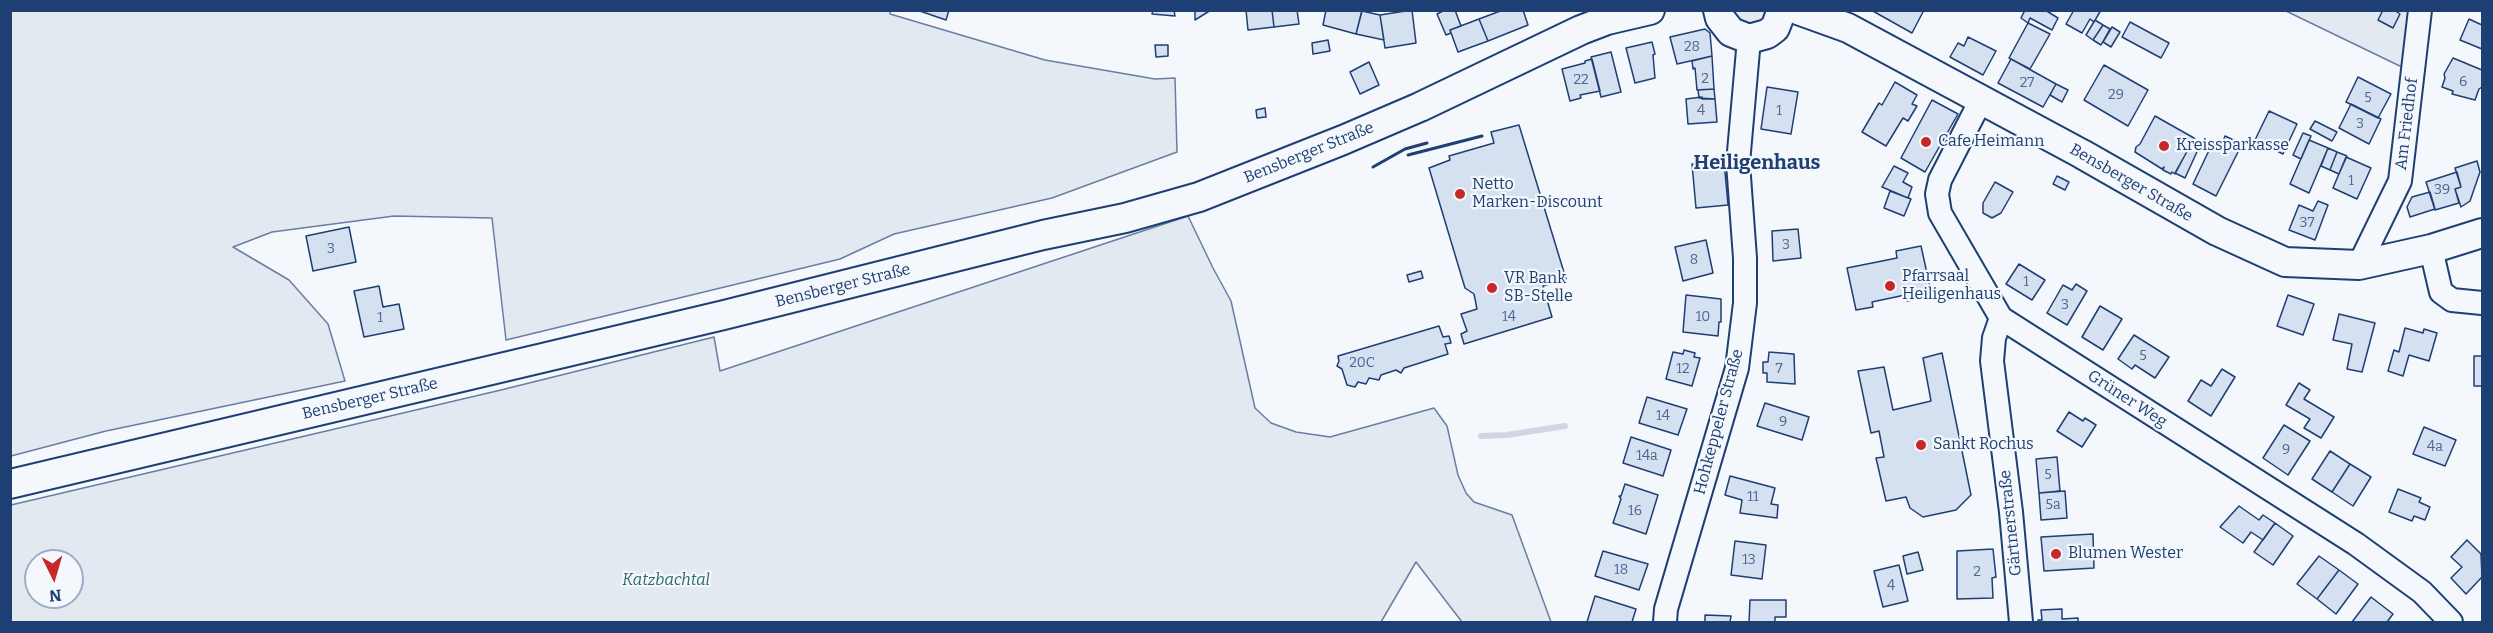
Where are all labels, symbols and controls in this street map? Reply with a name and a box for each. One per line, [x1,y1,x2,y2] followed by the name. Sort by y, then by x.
[1684,39,1700,55] house number: 28
[1701,71,1709,87] house number: 2
[1573,72,1589,88] house number: 22
[2459,74,2467,90] house number: 6
[2020,75,2034,91] house number: 27
[2392,77,2422,171] street label: Am Friedhof
[2108,87,2124,103] house number: 29
[2364,90,2372,106] house number: 5
[1697,103,1705,119] house number: 4
[1776,103,1782,119] house number: 1
[2356,116,2364,132] house number: 3
[1241,118,1377,188] street label: Bensberger Straße
[1938,132,2044,152] place label: Cafe Heimann
[1919,135,1933,149] marker: Cafe Heimann
[2176,136,2289,156] place label: Kreissparkasse
[2157,139,2171,153] marker: Kreissparkasse
[2066,140,2196,226] street label: Bensberger Straße
[1694,151,1820,175] district label: Heiligenhaus
[2348,173,2354,189] house number: 1
[1472,175,1603,213] place label: Netto Marken-Discount
[2434,182,2450,198] house number: 39
[1453,187,1467,201] marker: Netto Marken-Discount
[2299,215,2315,231] house number: 37
[1782,237,1790,253] house number: 3
[327,241,335,257] house number: 3
[1690,252,1698,268] house number: 8
[773,260,913,312] street label: Bensberger Straße
[1902,267,2001,305] place label: Pfarrsaal Heiligenhaus
[1504,269,1573,307] place label: VR Bank SB-Stelle
[2023,274,2029,290] house number: 1
[1883,279,1897,293] marker: Pfarrsaal Heiligenhaus
[1485,281,1499,295] marker: VR Bank SB-Stelle
[2061,297,2069,313] house number: 3
[1502,309,1516,325] house number: 14
[1696,309,1710,325] house number: 10
[377,310,383,326] house number: 1
[1690,347,1748,497] street label: Hohkeppeler Straße
[2139,348,2147,364] house number: 5
[1349,355,1375,371] house number: 20C
[1676,361,1690,377] house number: 12
[1775,361,1783,377] house number: 7
[2084,366,2170,432] street label: Grüner Weg
[300,374,440,424] street label: Bensberger Straße
[1656,408,1670,424] house number: 14
[1779,414,1787,430] house number: 9
[1933,435,2034,455] place label: Sankt Rochus
[1914,438,1928,452] marker: Sankt Rochus
[2427,439,2443,455] house number: 4a
[2282,442,2290,458] house number: 9
[1636,448,1658,464] house number: 14a
[2044,467,2052,483] house number: 5
[1996,469,2026,577] street label: Gärtnerstraße
[1747,489,1759,505] house number: 11
[2045,497,2061,513] house number: 5a
[1628,503,1642,519] house number: 16
[2068,544,2183,564] place label: Blumen Wester
[2049,547,2063,561] marker: Blumen Wester
[24,549,84,609] north arrow
[1742,552,1756,568] house number: 13
[1614,562,1628,578] house number: 18
[1973,564,1981,580] house number: 2
[622,571,710,591] park label: Katzbachtal
[1887,578,1895,594] house number: 4
[48,585,62,605] text: N

